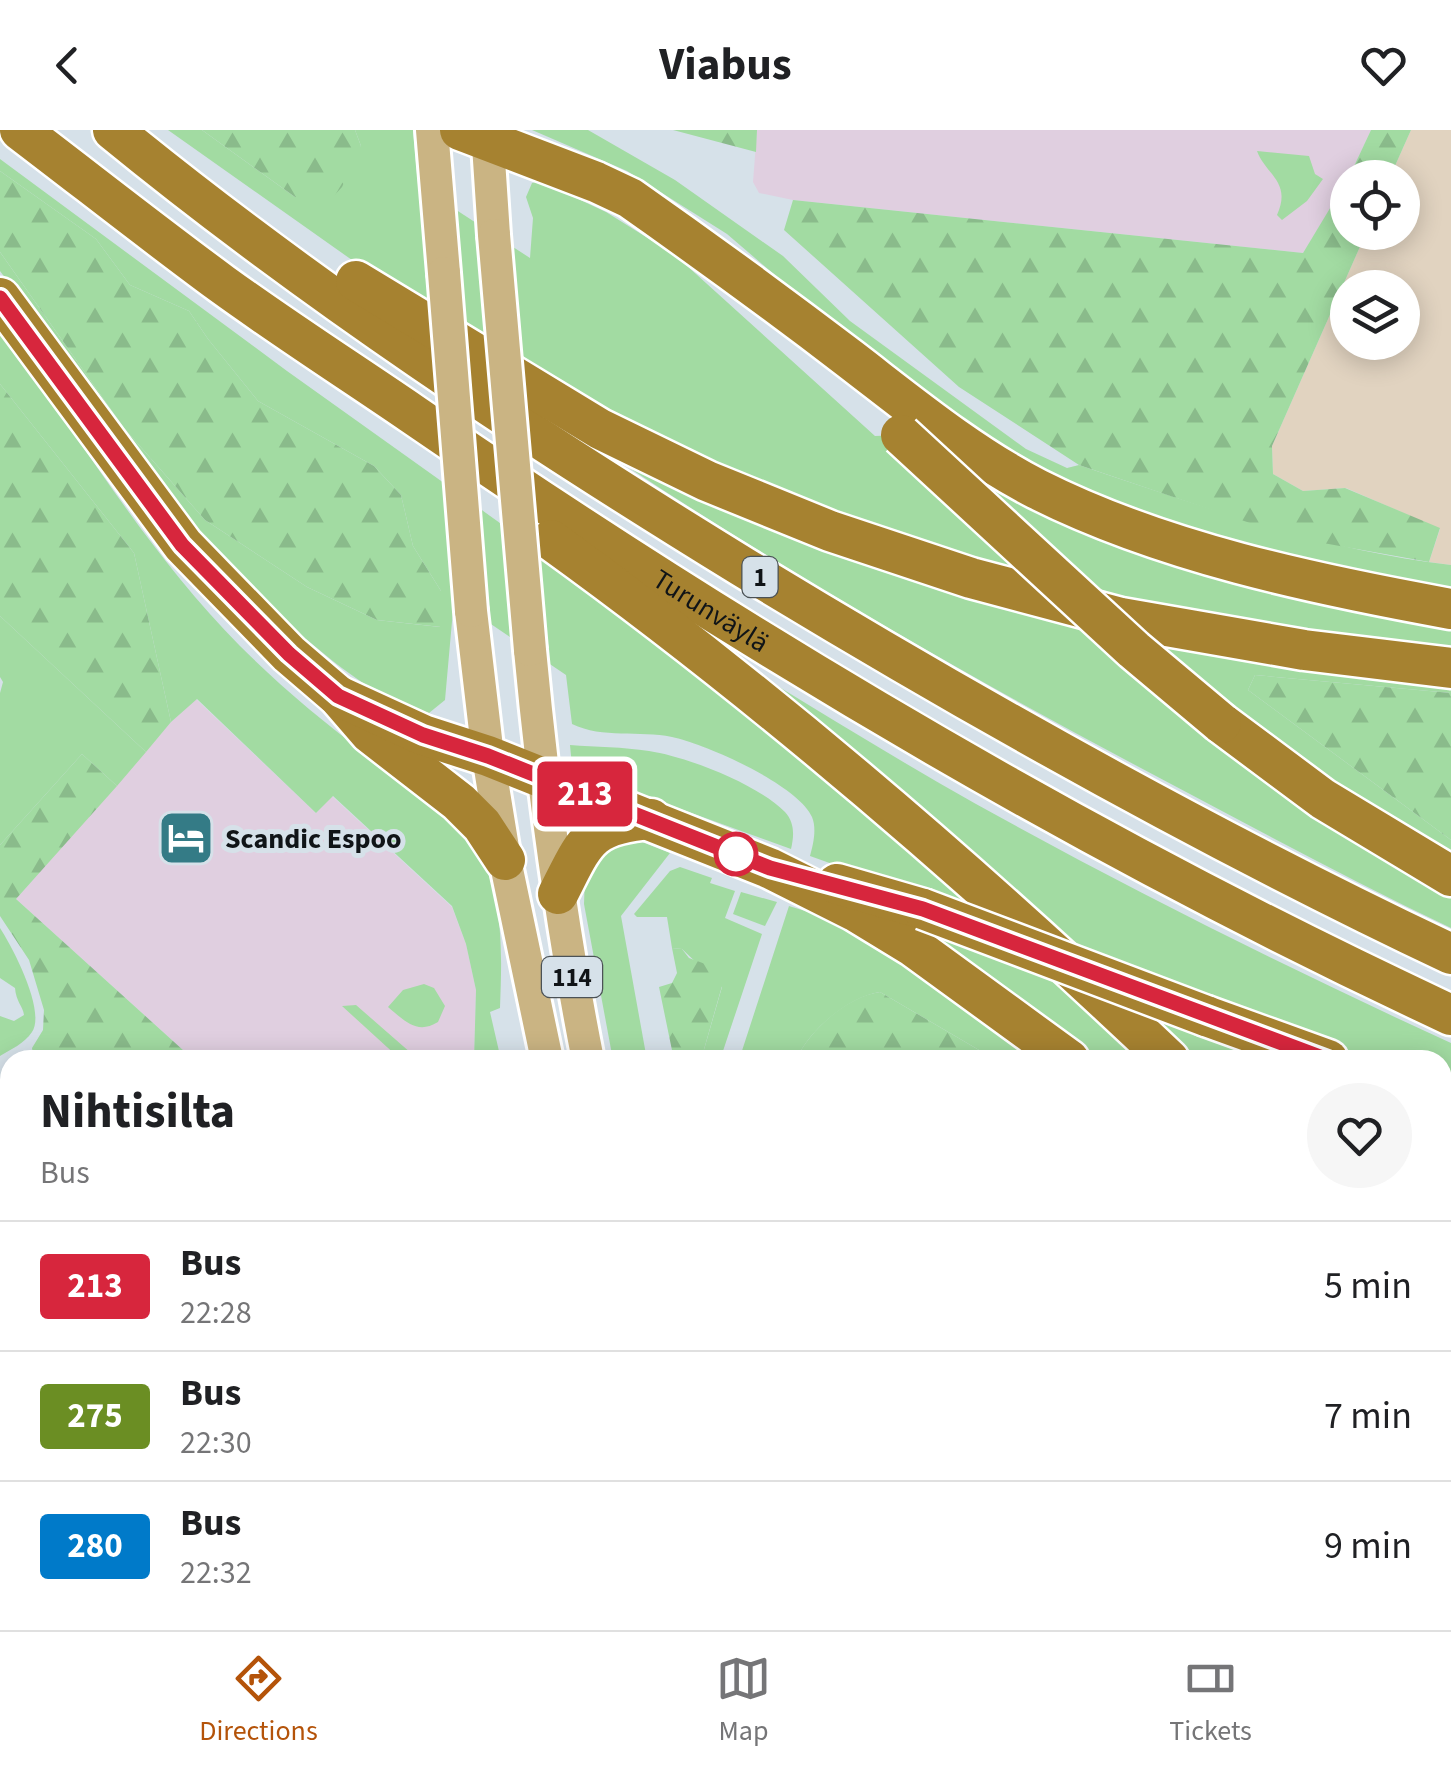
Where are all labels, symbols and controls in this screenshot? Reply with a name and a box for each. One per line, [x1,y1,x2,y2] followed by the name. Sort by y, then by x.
[659,33,792,97] text: Viabus
[40,38,95,93] icon: back
[1356,38,1411,93] icon: heart
[1330,160,1420,360] map controls
[1330,160,1420,250] button: locate
[1330,270,1420,360] button: layers
[742,557,778,597] road number: 1
[645,559,776,662] street label: Turunväylä
[528,762,642,826] line badge: 213
[557,769,613,819] text: 213
[156,808,216,868] hotel icon: Scandic Espoo
[225,819,402,859] place label: Scandic Espoo
[715,833,757,875] unlabelled marker
[542,957,602,997] road number: 114
[40,1078,235,1146] text: Nihtisilta
[1307,1083,1412,1188] button: heart
[40,1150,90,1196] text: Bus
[180,1236,241,1290] text: Bus
[1324,1259,1412,1313] text: 5 min
[67,1261,123,1311] text: 213
[180,1290,252,1336] text: 22:28
[180,1366,241,1420] text: Bus
[1324,1389,1412,1443] text: 7 min
[67,1391,123,1441] text: 275
[180,1420,252,1466] text: 22:30
[180,1496,241,1550] text: Bus
[1324,1519,1412,1573] text: 9 min
[67,1521,123,1571] text: 280
[180,1550,252,1596] text: 22:32
[199,1651,318,1751] tab: Directions
[716,1651,771,1751] tab: Map
[1169,1651,1252,1751] tab: Tickets

